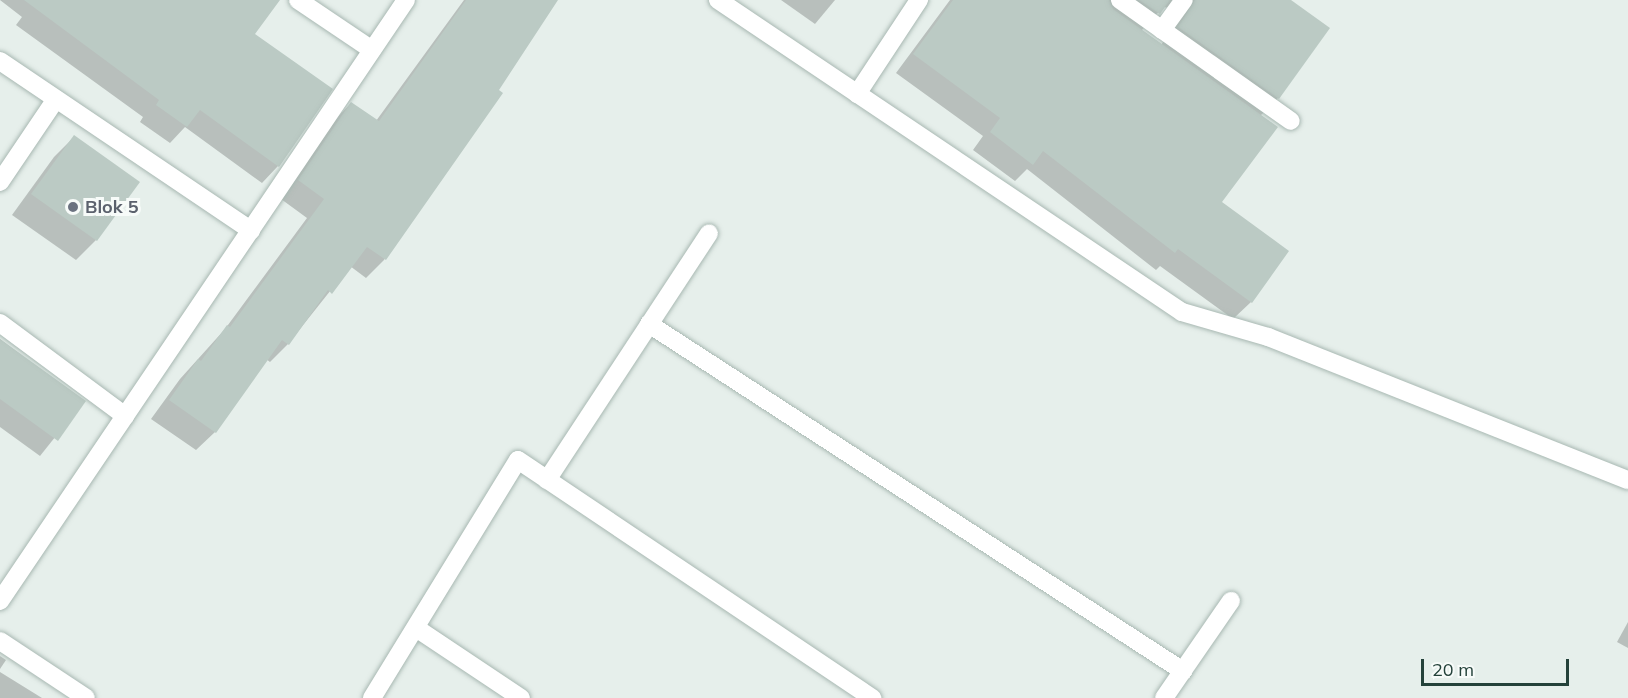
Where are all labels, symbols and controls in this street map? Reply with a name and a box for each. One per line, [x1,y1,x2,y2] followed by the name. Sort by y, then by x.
[85,196,138,218] place label: Blok 5
[66,200,80,214] marker: Blok 5
[1424,647,1572,685] scale bar
[1432,658,1474,681] text: 20 m

